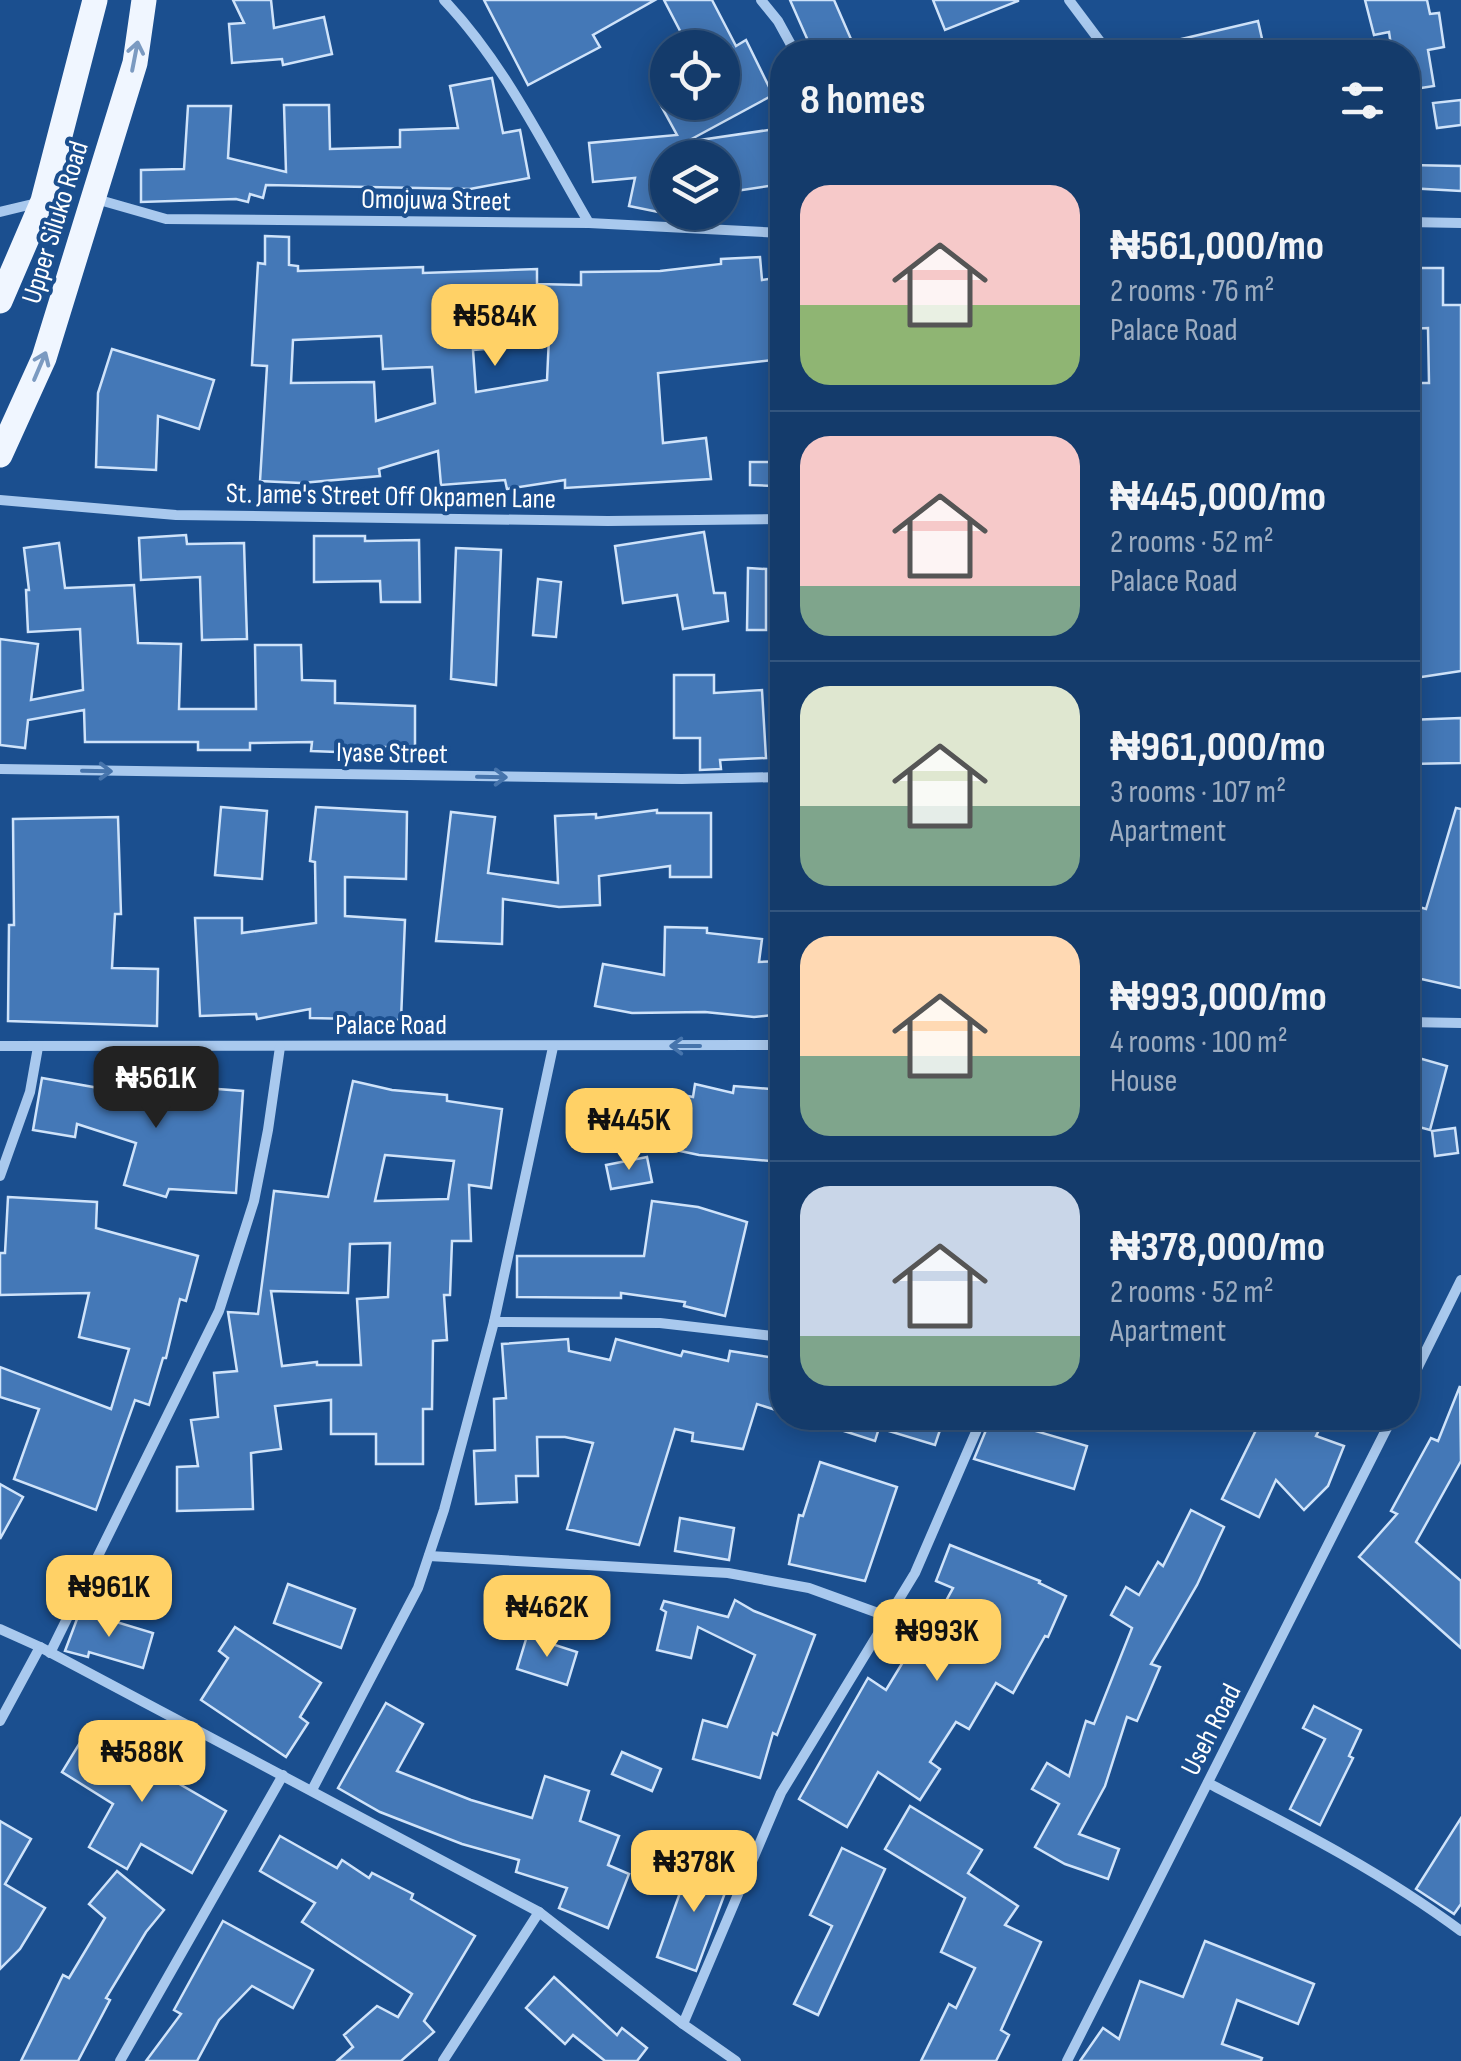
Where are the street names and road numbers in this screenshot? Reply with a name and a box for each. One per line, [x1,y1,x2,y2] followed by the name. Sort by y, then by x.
[15,137,96,308] street label: Upper Siluko Road
[361,183,511,218] street label: Omojuwa Street
[226,477,556,516] street label: St. Jame's Street Off Okpamen Lane
[336,736,448,771] street label: Iyase Street
[335,1009,447,1042] street label: Palace Road
[1174,1678,1248,1781] street label: Useh Road

